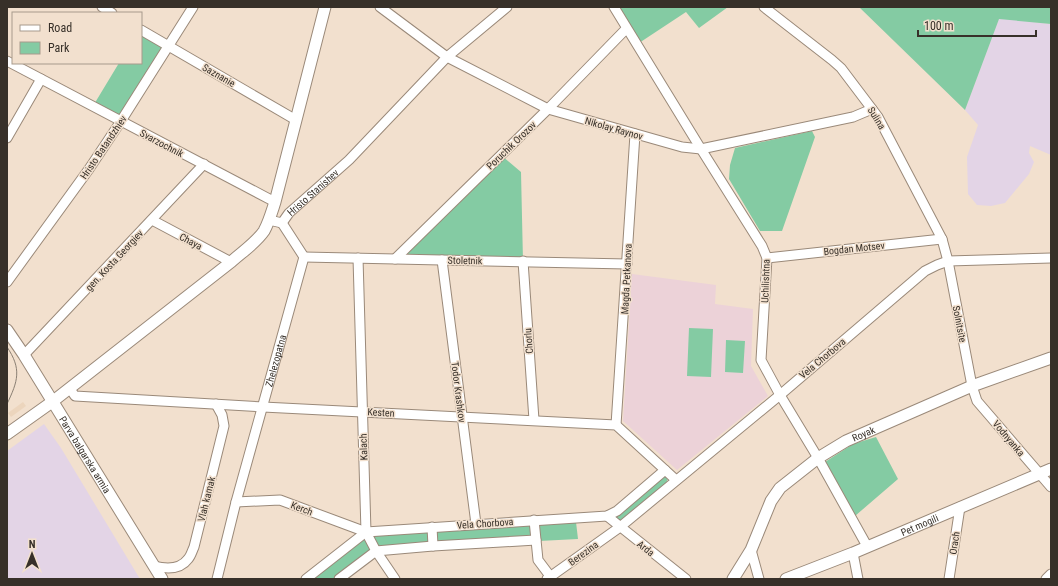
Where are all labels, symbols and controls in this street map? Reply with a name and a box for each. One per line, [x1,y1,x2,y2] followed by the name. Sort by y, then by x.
[12,12,142,64] legend
[918,12,1036,38] scale bar
[924,19,954,33] text: 100 m
[48,21,72,35] text: Road
[48,41,70,55] text: Park
[200,62,237,89] street label: Saznanie
[865,105,888,132] street label: Sulina
[78,113,129,181] street label: Hristo Batandzhiev
[584,115,645,142] street label: Nikolay Raynov
[484,119,539,172] street label: Poruchik Orozov
[138,127,186,160] street label: Svarzochnik
[285,167,341,218] street label: Hristo Stanishev
[83,227,146,293] street label: gen. Kosta Georgiev
[178,231,204,252] street label: Chaya
[823,240,886,257] street label: Bogdan Motsev
[619,243,634,315] street label: Magda Petkanova
[448,255,483,266] street label: Stoletnik
[759,259,772,303] street label: Uchilishtna
[951,305,969,344] street label: Solnitsite
[522,328,535,354] street label: Chorlu
[263,333,288,388] street label: Zhelezopatna
[797,336,848,381] street label: Vela Chorbova
[449,361,468,424] street label: Todor Krashkov
[367,406,395,419] street label: Kesten
[57,414,113,495] street label: Parva balgarska armia
[991,418,1027,459] street label: Vodnyanka
[851,424,877,444] street label: Royak
[358,433,369,461] street label: Kalach
[196,475,217,523] street label: Vlah kamak
[289,499,314,518] street label: Kerch
[899,512,940,538] street label: Pet mogili
[456,516,514,531] street label: Vela Chorbova
[947,531,962,555] street label: Orach
[12,534,52,574] north arrow
[29,538,36,551] text: N
[635,538,657,559] street label: Arda
[566,539,600,568] street label: Berezina

